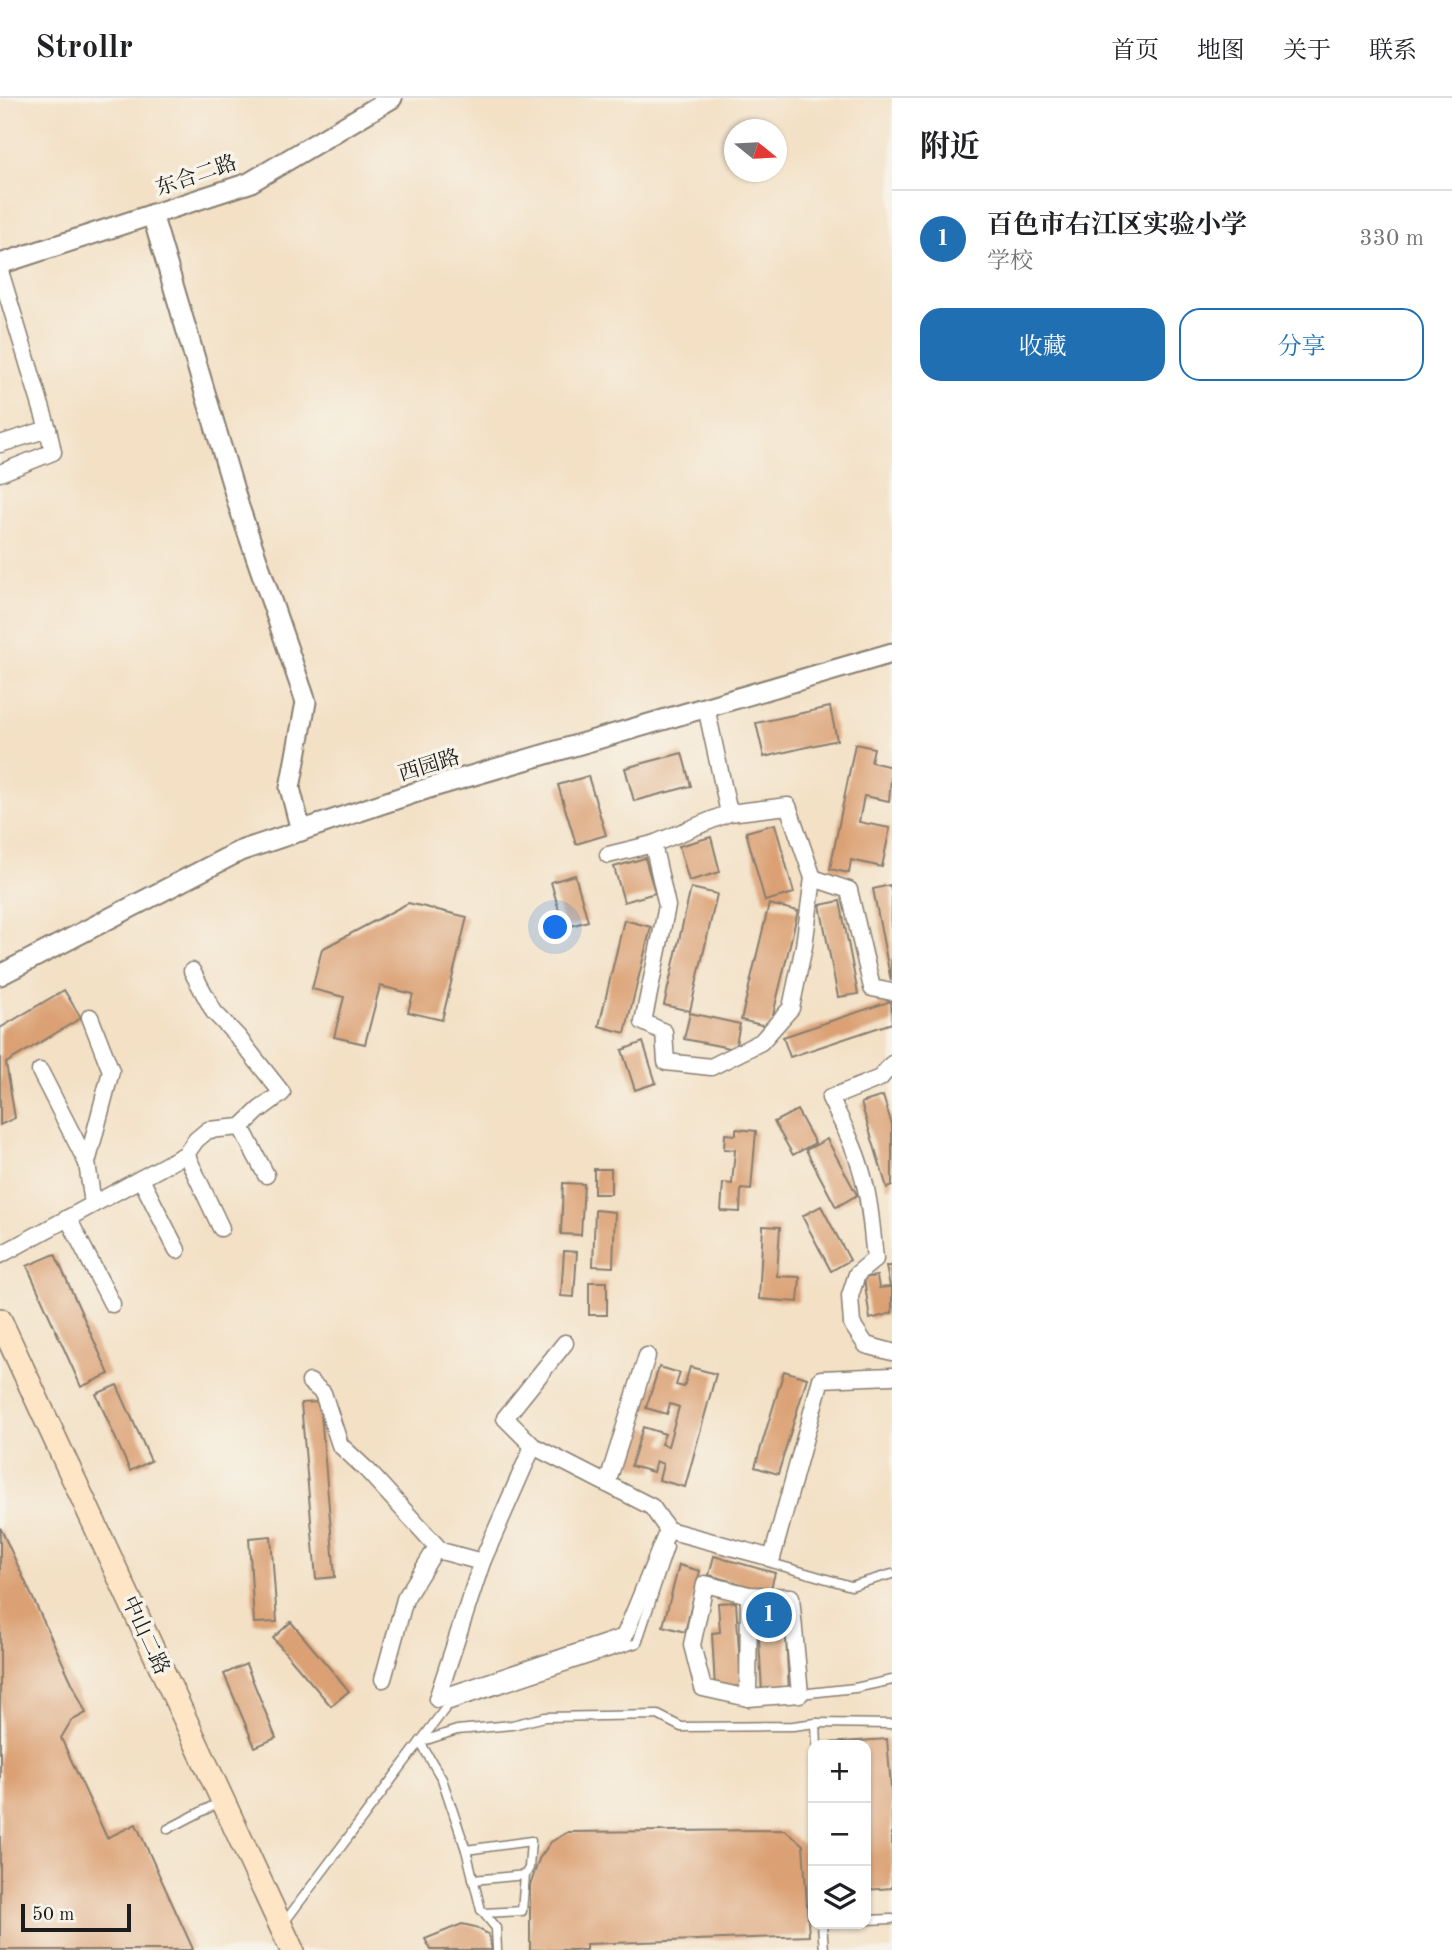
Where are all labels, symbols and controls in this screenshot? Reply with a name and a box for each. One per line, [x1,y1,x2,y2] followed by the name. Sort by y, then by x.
[35,32,133,65] text: Strollr
[1111,40,1159,64] text: 首页
[1197,40,1245,64] text: 地图
[1283,40,1331,64] text: 关于
[1369,40,1417,64] text: 联系
[724,119,787,182] north arrow
[920,133,980,163] text: 附近
[153,151,240,200] street label: 东合二路
[987,213,1247,239] text: 百色市右江区实验小学
[936,227,950,250] text: 1
[1359,227,1424,250] text: 330 m
[987,250,1033,273] text: 学校
[920,308,1165,381] button: 收藏
[1179,308,1424,381] button: 分享
[396,745,463,786] street label: 西园路
[538,910,572,944] your location
[746,1589,792,1641] pin: 1
[117,1592,174,1678] street label: 中山二路
[808,1740,871,1929] map controls
[808,1740,871,1803] button: +
[808,1803,871,1866] button: −
[808,1866,871,1929] button: layers
[21,1901,131,1933] scale bar
[32,1906,74,1925] text: 50 m

